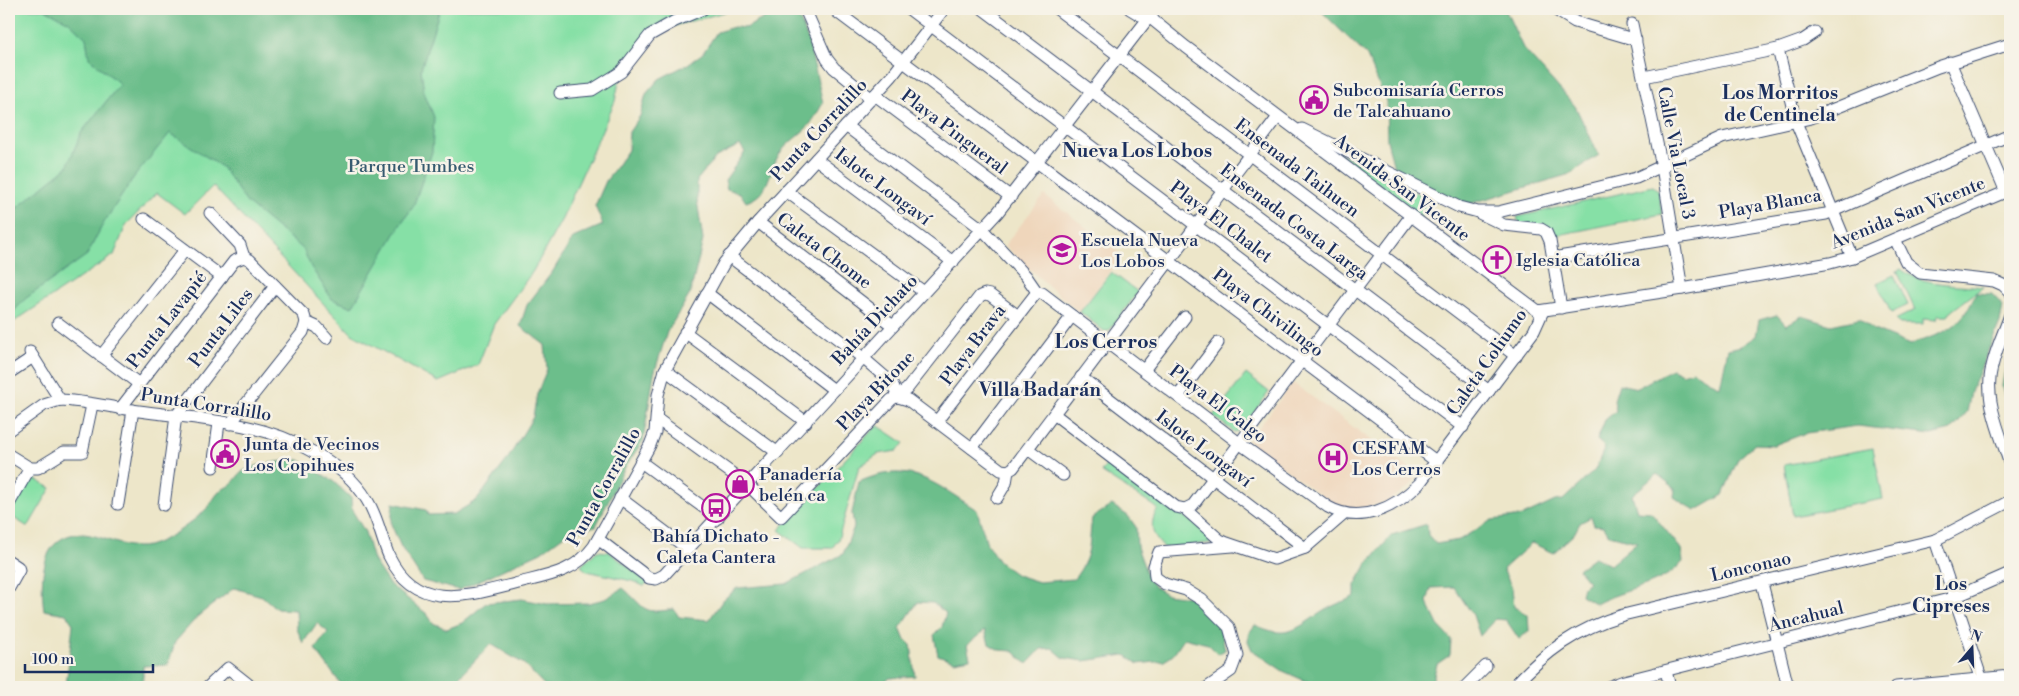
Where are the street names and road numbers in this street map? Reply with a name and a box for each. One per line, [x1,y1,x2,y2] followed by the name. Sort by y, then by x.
[765,74,873,186] street label: Punta Corralillo
[896,84,1013,180] street label: Playa Pingueral
[1652,85,1700,221] street label: Calle Via Local 3
[1230,114,1364,223] street label: Ensenada Taihuen
[1328,129,1475,247] street label: Avenida San Vicente
[830,143,937,231] street label: Islote Longaví
[1215,159,1374,286] street label: Ensenada Costa Larga
[1826,171,1989,255] street label: Avenida San Vicente
[1165,176,1277,268] street label: Playa El Chalet
[1717,183,1824,224] street label: Playa Blanca
[772,208,876,294] street label: Caleta Chome
[1208,264,1328,362] street label: Playa Chivilingo
[122,267,212,373] street label: Punta Lavapié
[826,270,923,371] street label: Bahía Dichato
[184,284,258,372] street label: Punta Liles
[935,299,1011,390] street label: Playa Brava
[1442,304,1532,420] street label: Caleta Coliumo
[832,346,920,436] street label: Playa Bitone
[1164,360,1272,448] street label: Playa El Galgo
[139,383,273,427] street label: Punta Corralillo
[1151,405,1258,493] street label: Islote Longaví
[562,424,646,550] street label: Punta Corralillo
[1709,547,1793,587] street label: Lonconao
[1765,596,1847,638] street label: Ancahual

